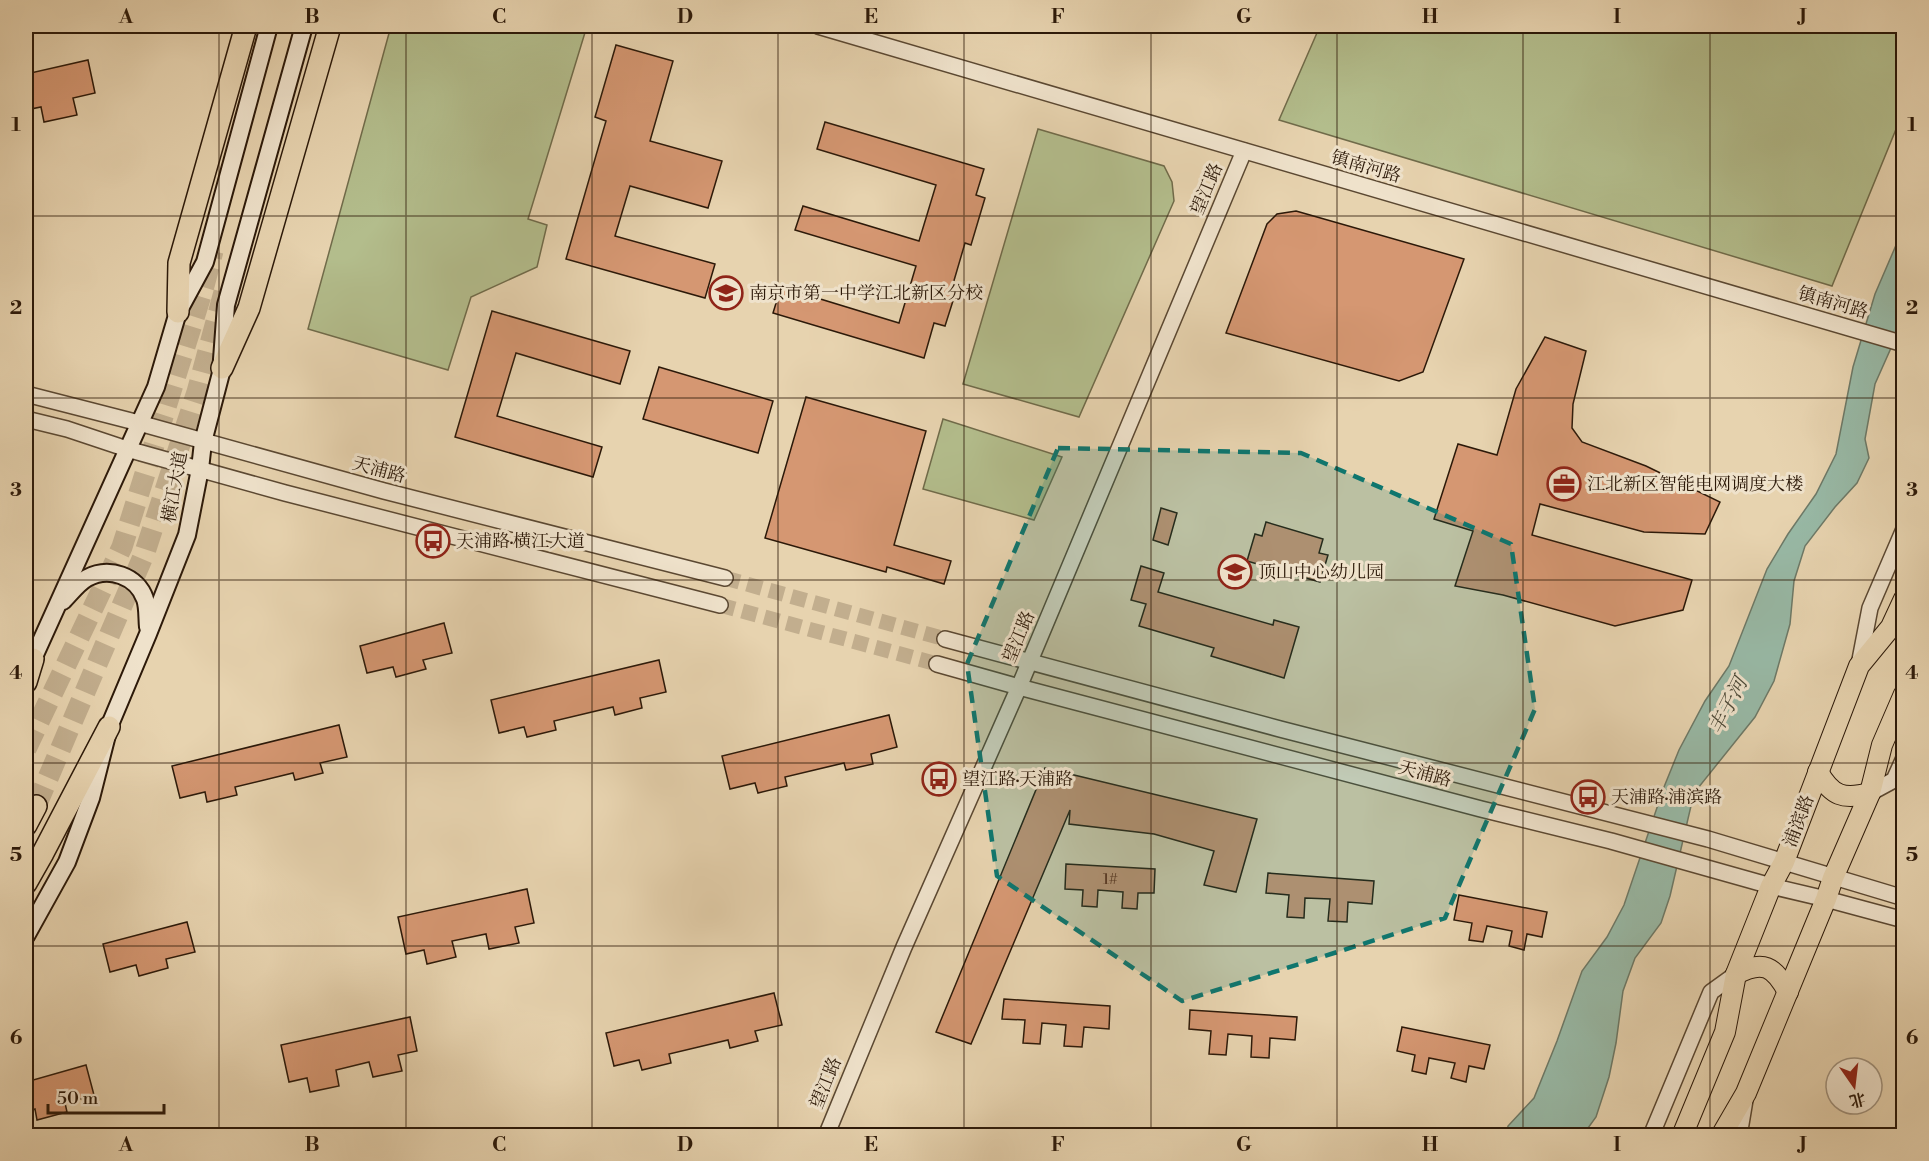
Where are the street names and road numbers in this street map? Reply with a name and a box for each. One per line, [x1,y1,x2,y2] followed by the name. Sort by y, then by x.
[1328,146,1404,188] street label: 镇南河路
[1186,160,1228,218] street label: 望江路
[1795,282,1871,324] street label: 镇南河路
[157,450,193,524] street label: 横江大道
[350,452,408,488] street label: 天浦路
[998,608,1040,666] street label: 望江路
[1396,756,1454,792] street label: 天浦路
[1779,792,1819,850] street label: 浦滨路
[805,1054,847,1112] street label: 望江路

